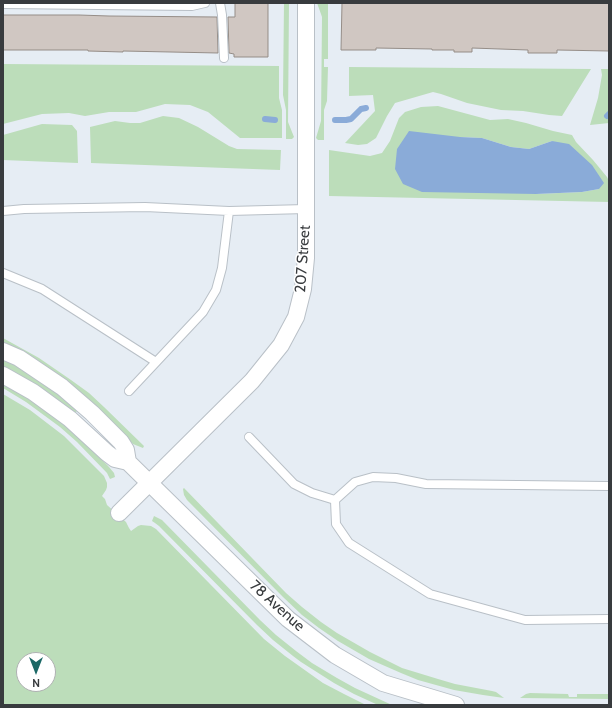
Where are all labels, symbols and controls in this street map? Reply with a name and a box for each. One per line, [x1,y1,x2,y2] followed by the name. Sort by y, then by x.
[292,225,314,293] street label: 207 Street
[246,577,308,635] street label: 78 Avenue
[16,652,56,692] north arrow
[32,676,40,690] text: N

